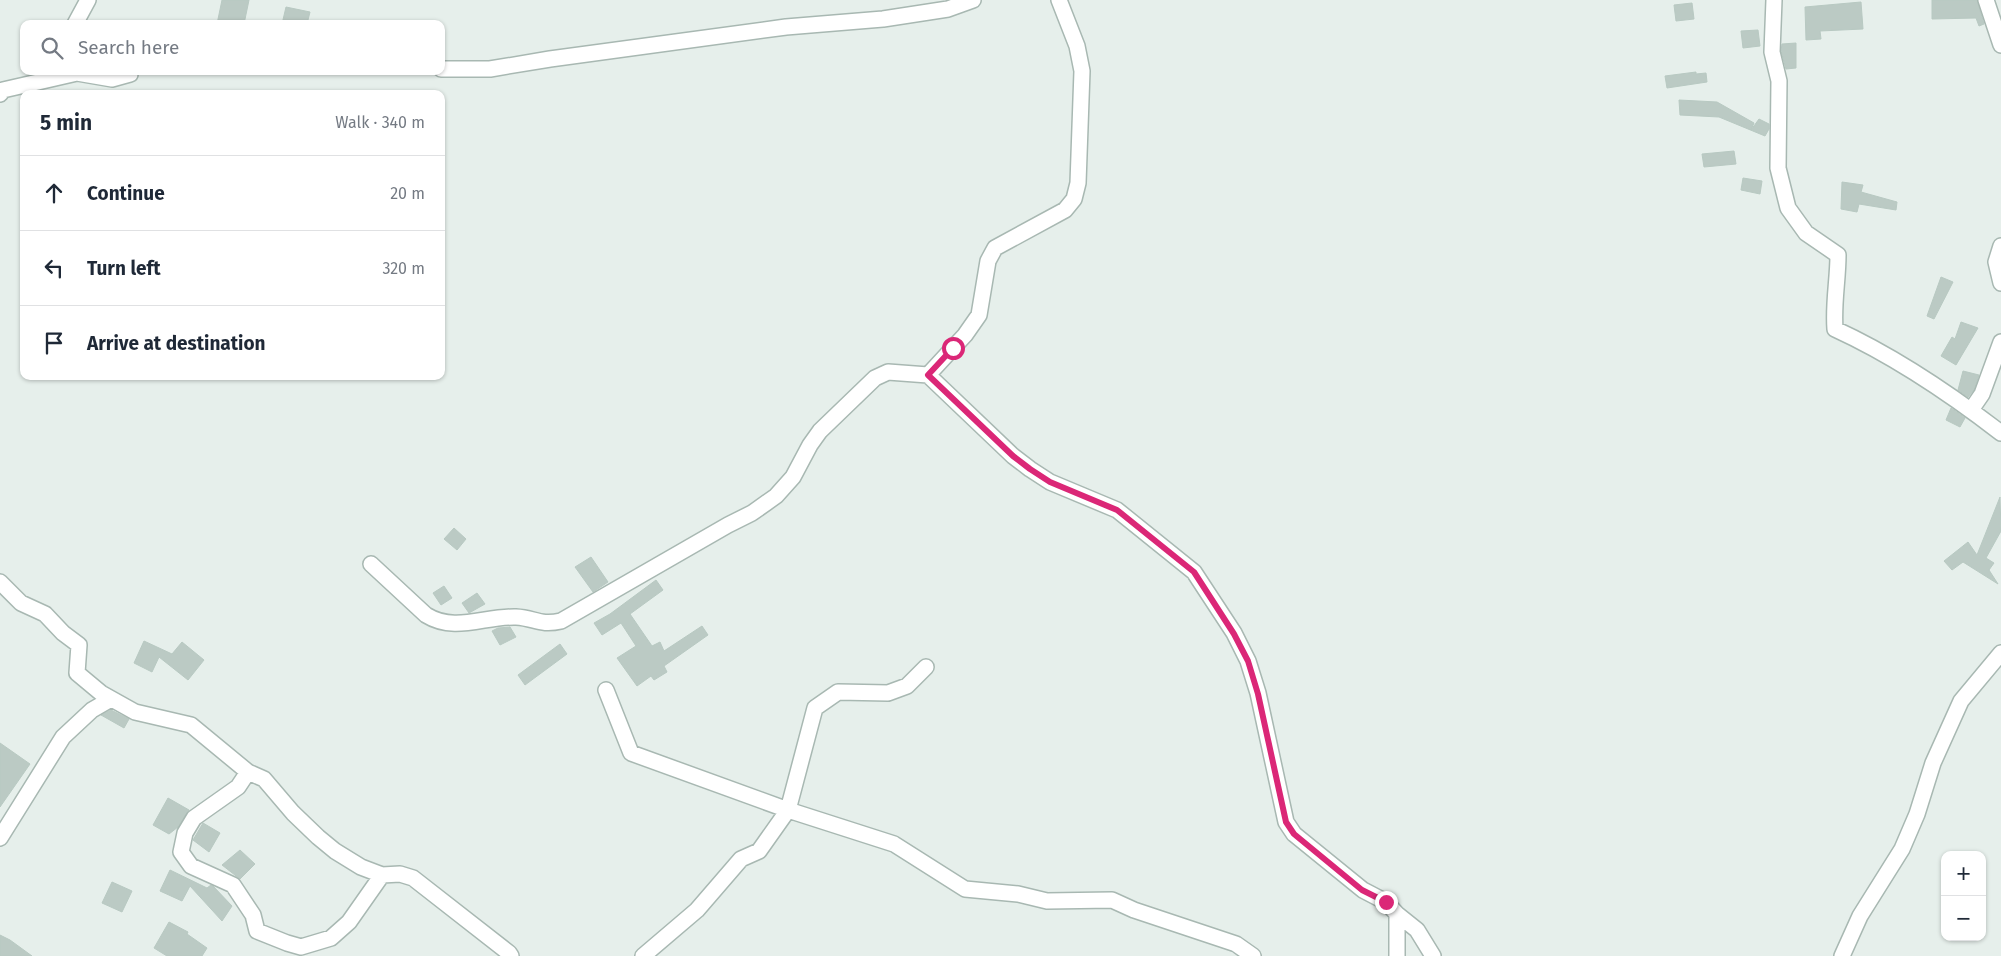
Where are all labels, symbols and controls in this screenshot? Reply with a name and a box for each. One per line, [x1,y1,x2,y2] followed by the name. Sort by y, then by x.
[20,20,445,75] search box
[38,34,66,62] icon: search
[78,36,179,59] text: Search here
[40,110,92,136] text: 5 min
[335,113,425,132] text: Walk · 340 m
[40,179,68,207] icon: ahead
[87,182,165,205] text: Continue
[390,184,425,203] text: 20 m
[40,254,68,282] icon: left
[87,257,161,280] text: Turn left
[382,259,425,278] text: 320 m
[40,329,68,357] icon: arrive
[87,332,266,355] text: Arrive at destination
[942,337,965,360] route start
[1941,851,1986,941] map controls
[1941,851,1986,896] button: +
[1375,891,1398,914] route end
[1941,896,1986,941] button: −

